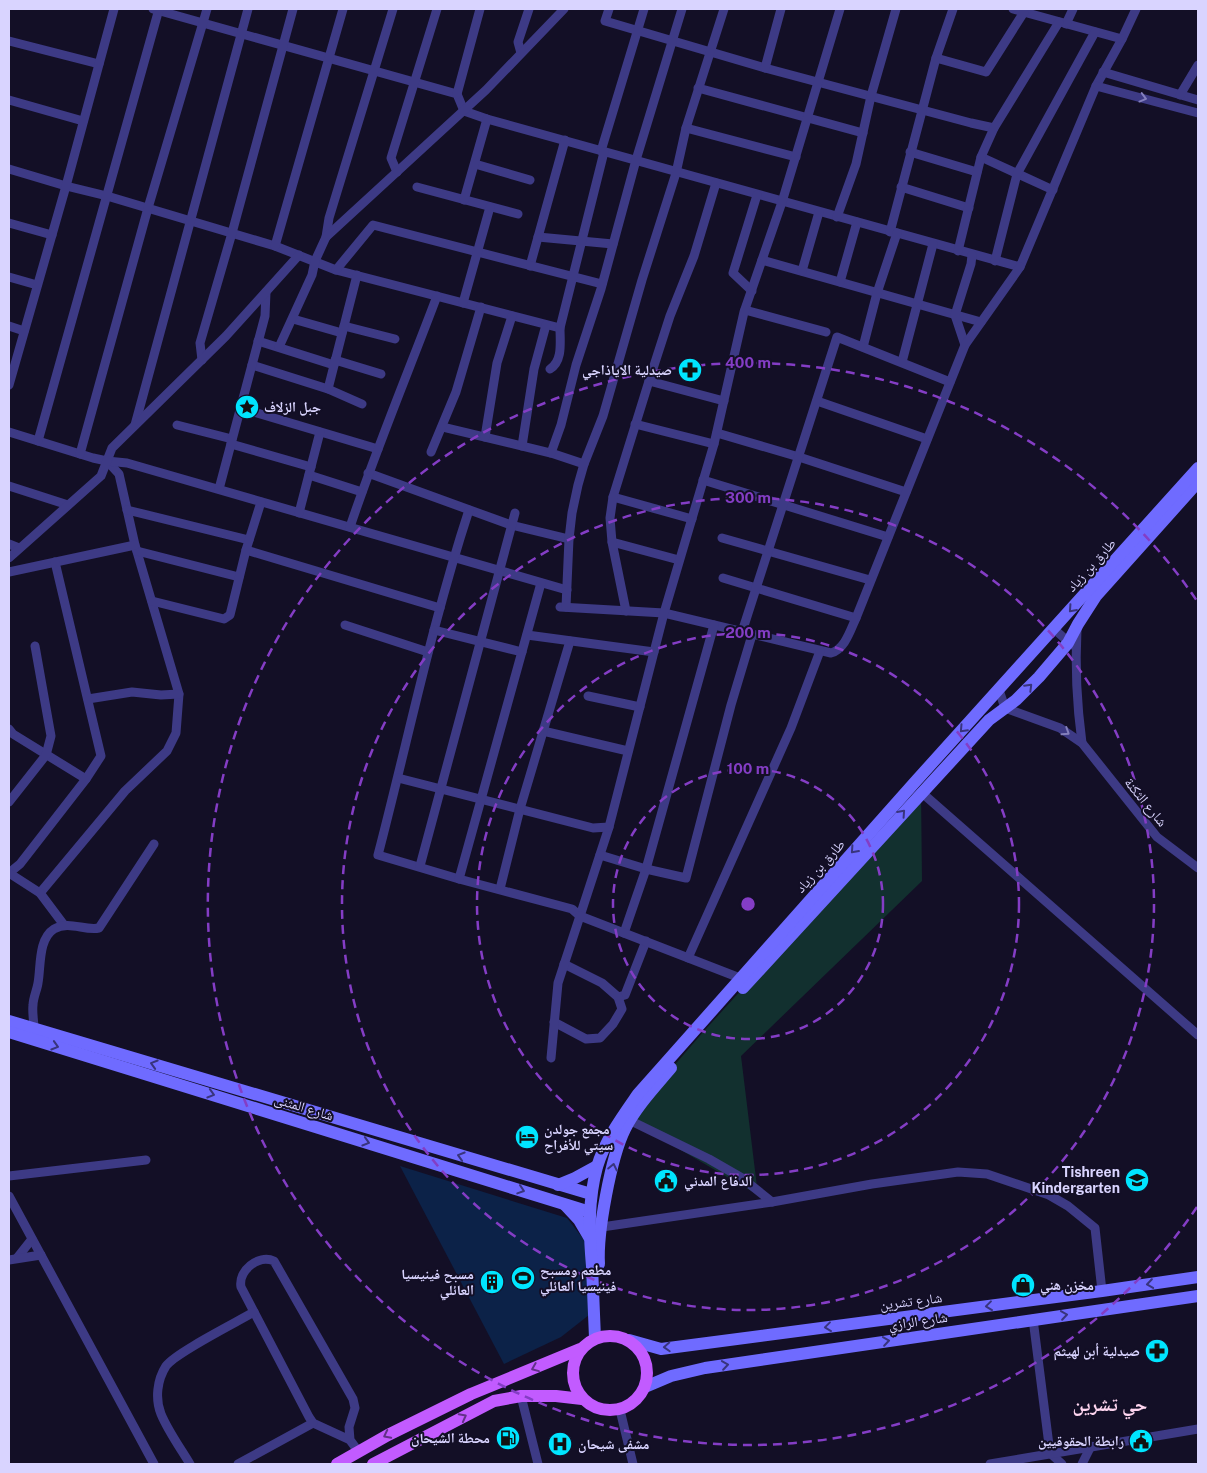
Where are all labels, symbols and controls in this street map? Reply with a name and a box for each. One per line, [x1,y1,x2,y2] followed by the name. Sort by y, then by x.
[1138,93,1146,103] one-way arrow
[725,354,771,371] text: 400 m
[677,357,703,383] pharmacy icon: صيدلية الاياذاجي
[582,362,672,381] place label: صيدلية الاياذاجي
[234,394,260,420] place icon: جبل الزلاف
[264,399,321,416] place label: جبل الزلاف
[725,489,771,506] text: 300 m
[1063,535,1120,595] street label: طارق بن زياد
[1069,603,1078,612] one-way arrow
[725,624,771,641] text: 200 m
[1023,684,1032,693] one-way arrow
[960,724,969,733] one-way arrow
[1060,726,1069,735] one-way arrow
[727,760,769,777] text: 100 m
[1120,774,1171,831] street label: شارع الثكنة
[896,810,905,819] one-way arrow
[792,836,849,896] street label: طارق بن زياد
[851,844,860,853] one-way arrow
[739,895,757,913] centre of rings
[51,1040,59,1050] one-way arrow
[150,1060,159,1070] one-way arrow
[206,1088,214,1098] one-way arrow
[272,1090,335,1125] street label: شارع المثنى
[544,1121,613,1156] place label: مجمع جولدن سيتي للأفراح
[514,1124,540,1150] hotel icon: مجمع جولدن سيتي للأفراح
[361,1136,370,1146] one-way arrow
[457,1151,465,1161] one-way arrow
[607,1163,618,1171] one-way arrow
[1031,1164,1120,1196] place label: Tishreen Kindergarten
[1124,1167,1150,1193] school or university icon: Tishreen Kindergarten
[653,1168,679,1194] public building icon: الدفاع المدني
[684,1173,753,1192] place label: الدفاع المدني
[516,1185,525,1195] one-way arrow
[540,1262,616,1297] place label: مطعم ومسبح فينيسيا العائلي
[510,1265,536,1291] sports icon: مطعم ومسبح فينيسيا العائلي
[401,1266,474,1301] place label: مسبح فينيسيا العائلي
[479,1269,505,1295] building icon: مسبح فينيسيا العائلي
[1010,1272,1036,1298] shop icon: مخزن هني
[1040,1277,1094,1296] place label: مخزن هني
[1146,1278,1154,1289] one-way arrow
[879,1289,943,1315] street label: شارع تشرين
[985,1300,993,1311] one-way arrow
[887,1309,949,1337] street label: شارع الرازي
[1060,1310,1068,1321] one-way arrow
[824,1321,832,1332] one-way arrow
[882,1336,890,1347] one-way arrow
[1144,1338,1170,1364] pharmacy icon: صيدلية أبن لهيثم
[662,1342,670,1353] one-way arrow
[1053,1343,1140,1361] place label: صيدلية أبن لهيثم
[722,1360,730,1371] one-way arrow
[531,1362,540,1372] one-way arrow
[1073,1393,1147,1420] district label: حي تشرين
[458,1413,467,1423] one-way arrow
[495,1425,521,1451] fuel station icon: محطة الشيحان
[1128,1428,1154,1454] public building icon: رابطة الحقوقيين
[384,1429,393,1439] one-way arrow
[411,1430,490,1447] place label: محطة الشيحان
[547,1431,573,1457] hospital icon: مشفى شيحان
[1038,1433,1124,1450] place label: رابطة الحقوقيين
[578,1436,650,1453] place label: مشفى شيحان

